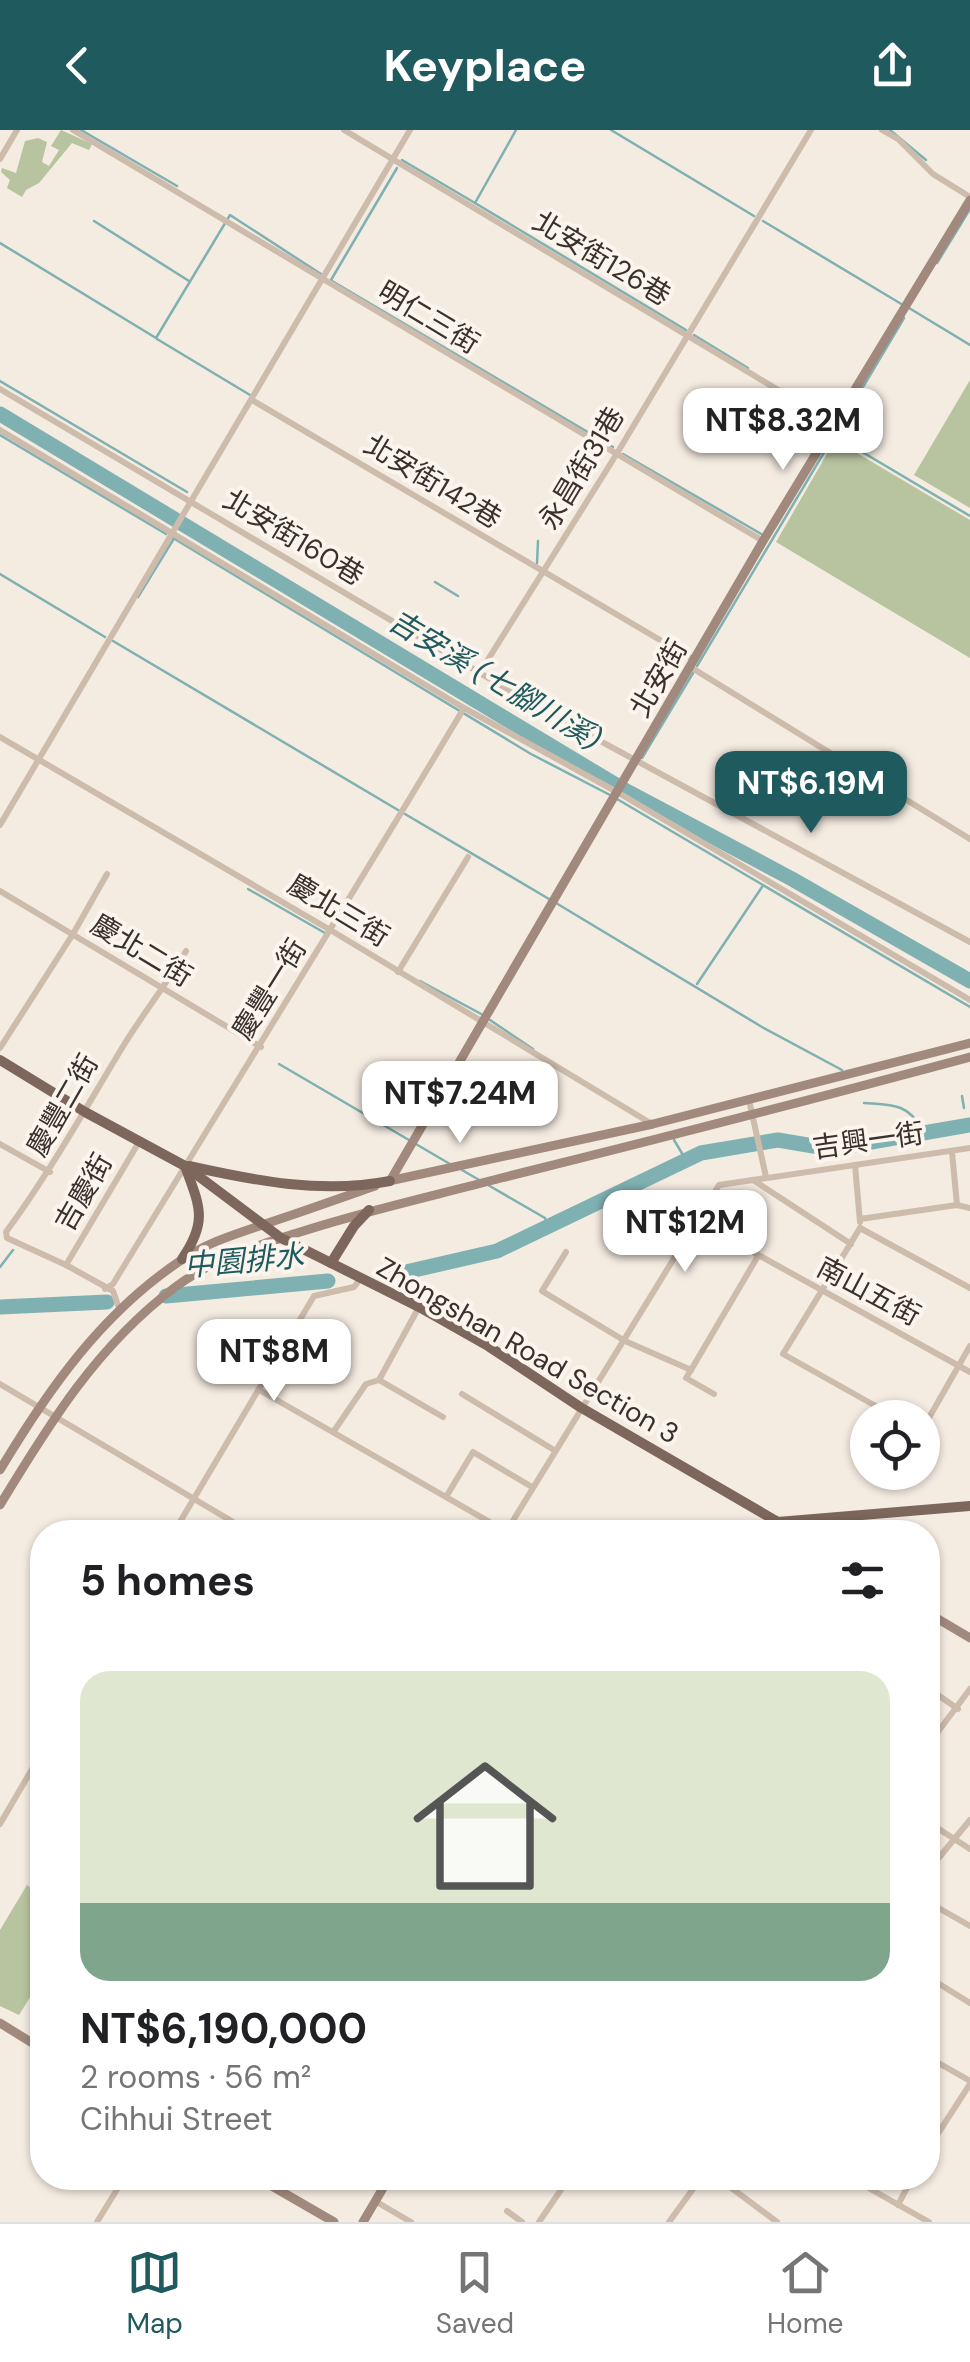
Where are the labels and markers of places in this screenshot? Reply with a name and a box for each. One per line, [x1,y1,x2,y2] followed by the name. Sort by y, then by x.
[680,388,886,473] pin: NT$8.32M
[708,751,914,836] pin: NT$6.19M
[357,1061,563,1146] pin: NT$7.24M
[604,1190,766,1275] pin: NT$12M
[204,1319,344,1404] pin: NT$8M

